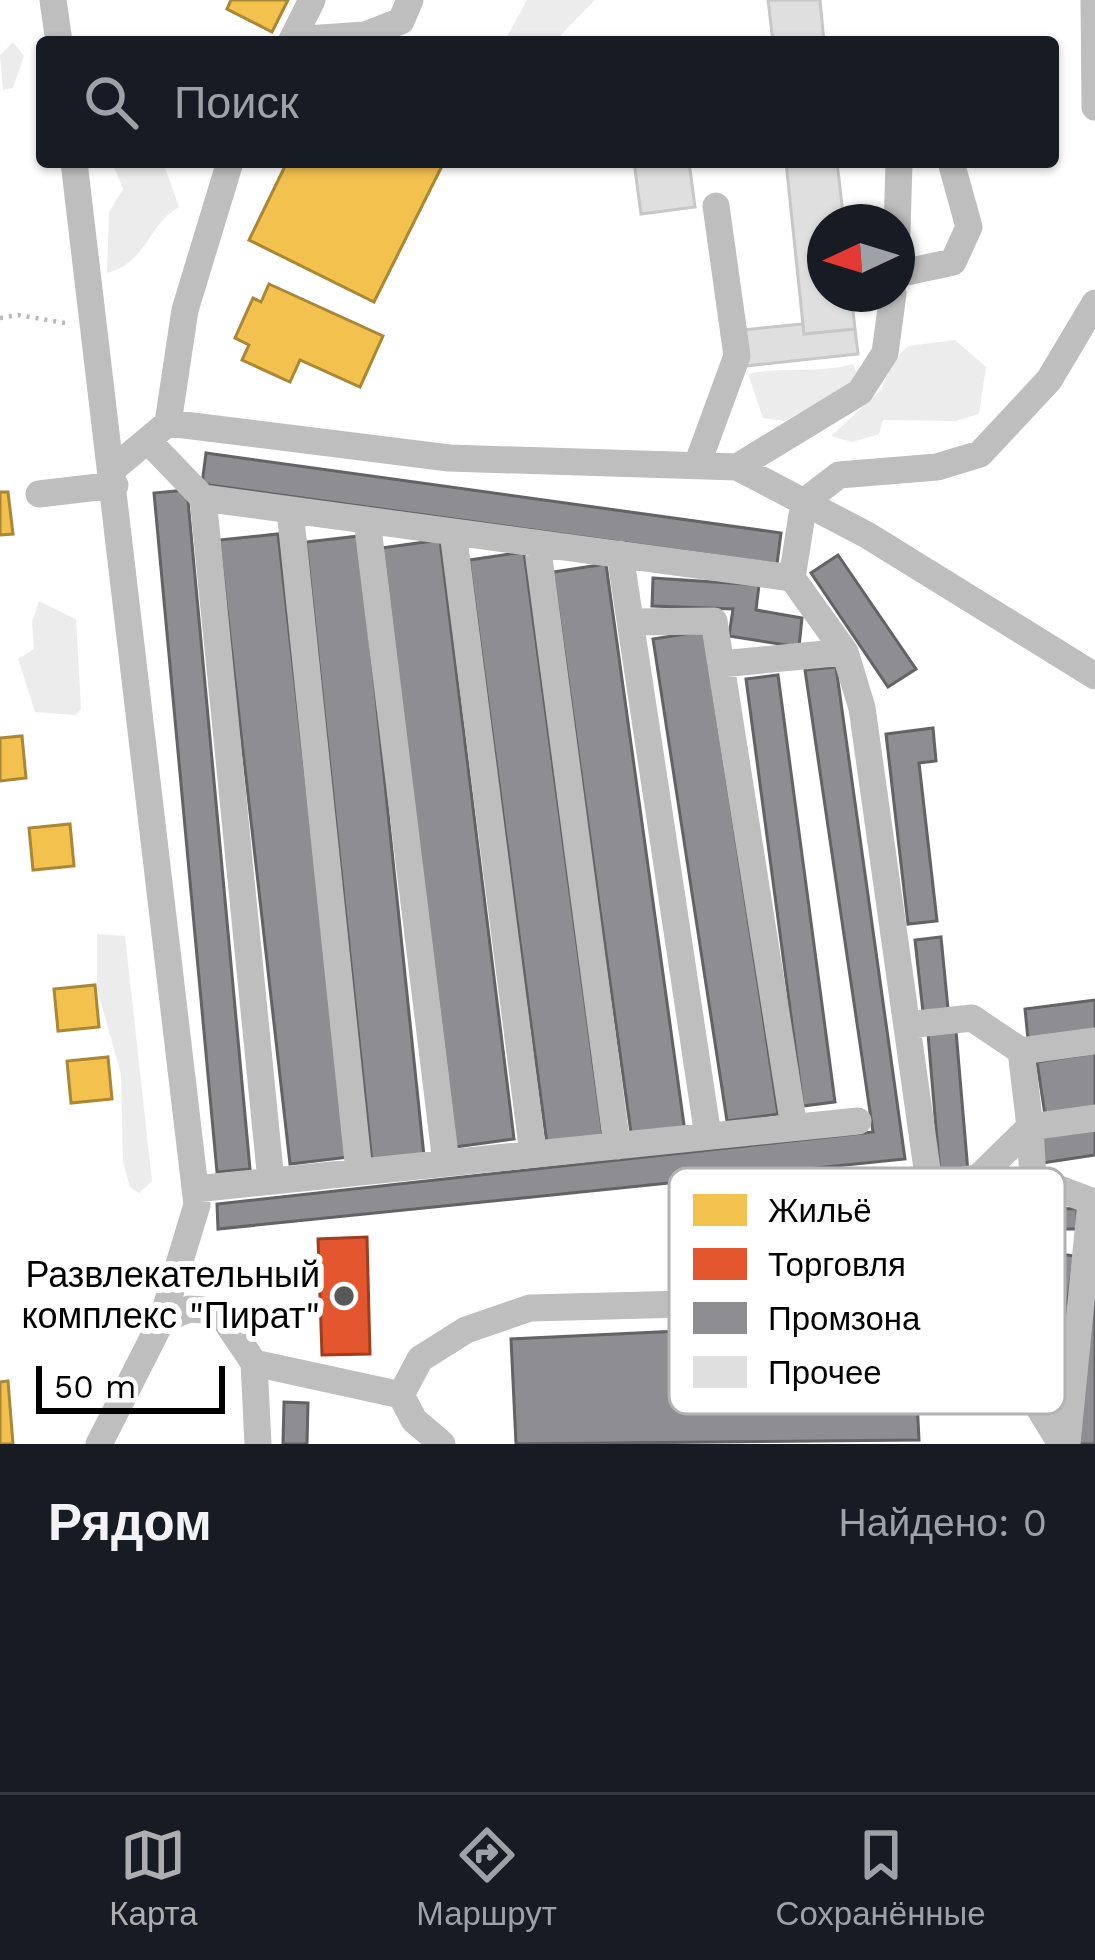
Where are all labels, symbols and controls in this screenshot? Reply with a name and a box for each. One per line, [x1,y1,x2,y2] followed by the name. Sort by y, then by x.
[36,36,1059,168] search box
[78,69,144,135] icon: search
[174,76,299,129] text: Поиск
[807,204,915,312] north arrow
[669,1168,1065,1414] legend
[768,1191,872,1230] text: Жильё
[768,1245,906,1284] text: Торговля
[21,1254,320,1337] place label: Развлекательный комплекс "Пират"
[331,1283,357,1309] marker: Развлекательный комплекс "Пират"
[768,1299,921,1338] text: Промзона
[768,1353,882,1392] text: Прочее
[36,1360,225,1413] scale bar
[54,1367,136,1406] text: 50 m
[48,1493,212,1552] text: Рядом
[839,1500,1047,1545] text: Найдено: 0
[109,1822,198,1933] tab: Карта
[416,1822,557,1933] tab: Маршрут
[776,1822,986,1933] tab: Сохранённые

